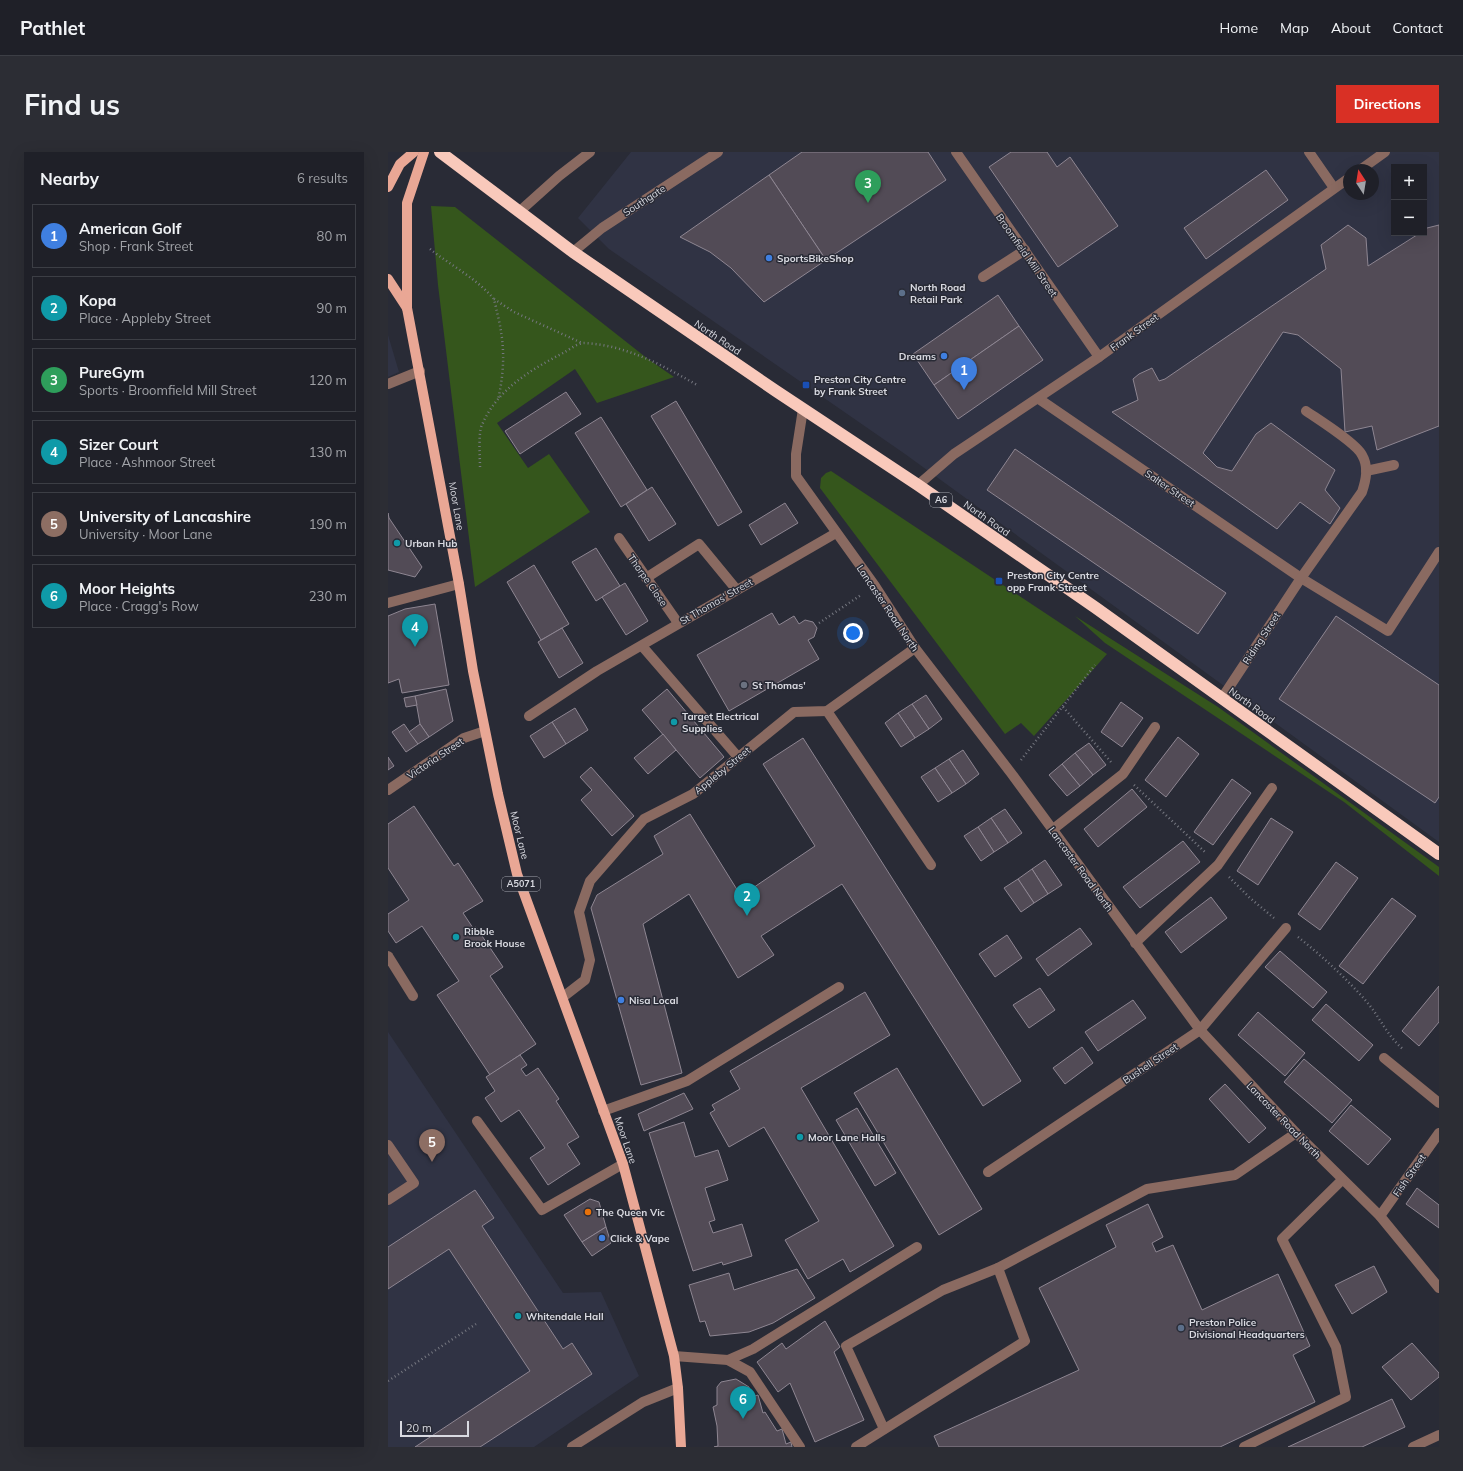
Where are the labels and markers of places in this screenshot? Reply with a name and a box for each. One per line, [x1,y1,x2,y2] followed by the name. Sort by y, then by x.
[855,170,881,203] pin: 3
[777,252,854,265] place label: SportsBikeShop
[764,253,774,263] marker: SportsBikeShop
[910,281,965,306] place label: North Road Retail Park
[897,288,907,298] marker: North Road Retail Park
[899,350,936,363] place label: Dreams
[939,351,949,361] marker: Dreams
[951,357,977,390] pin: 1
[814,373,906,398] place label: Preston City Centre by Frank Street
[801,380,811,390] marker: Preston City Centre by Frank Street
[405,537,457,550] place label: Urban Hub
[392,538,402,548] marker: Urban Hub
[1007,569,1099,594] place label: Preston City Centre opp Frank Street
[994,576,1004,586] marker: Preston City Centre opp Frank Street
[402,614,428,647] pin: 4
[752,679,806,692] place label: St Thomas'
[739,680,749,690] marker: St Thomas'
[682,710,759,735] place label: Target Electrical Supplies
[669,717,679,727] marker: Target Electrical Supplies
[734,883,760,916] pin: 2
[464,925,525,950] place label: Ribble Brook House
[451,932,461,942] marker: Ribble Brook House
[629,994,678,1007] place label: Nisa Local
[616,995,626,1005] marker: Nisa Local
[419,1129,445,1162] pin: 5
[808,1131,885,1144] place label: Moor Lane Halls
[795,1132,805,1142] marker: Moor Lane Halls
[596,1206,665,1219] place label: The Queen Vic
[583,1207,593,1217] marker: The Queen Vic
[610,1232,670,1245] place label: Click & Vape
[597,1233,607,1243] marker: Click & Vape
[526,1310,604,1323] place label: Whitendale Hall
[513,1311,523,1321] marker: Whitendale Hall
[1189,1316,1305,1341] place label: Preston Police Divisional Headquarters
[1176,1323,1186,1333] marker: Preston Police Divisional Headquarters
[730,1386,756,1419] pin: 6

